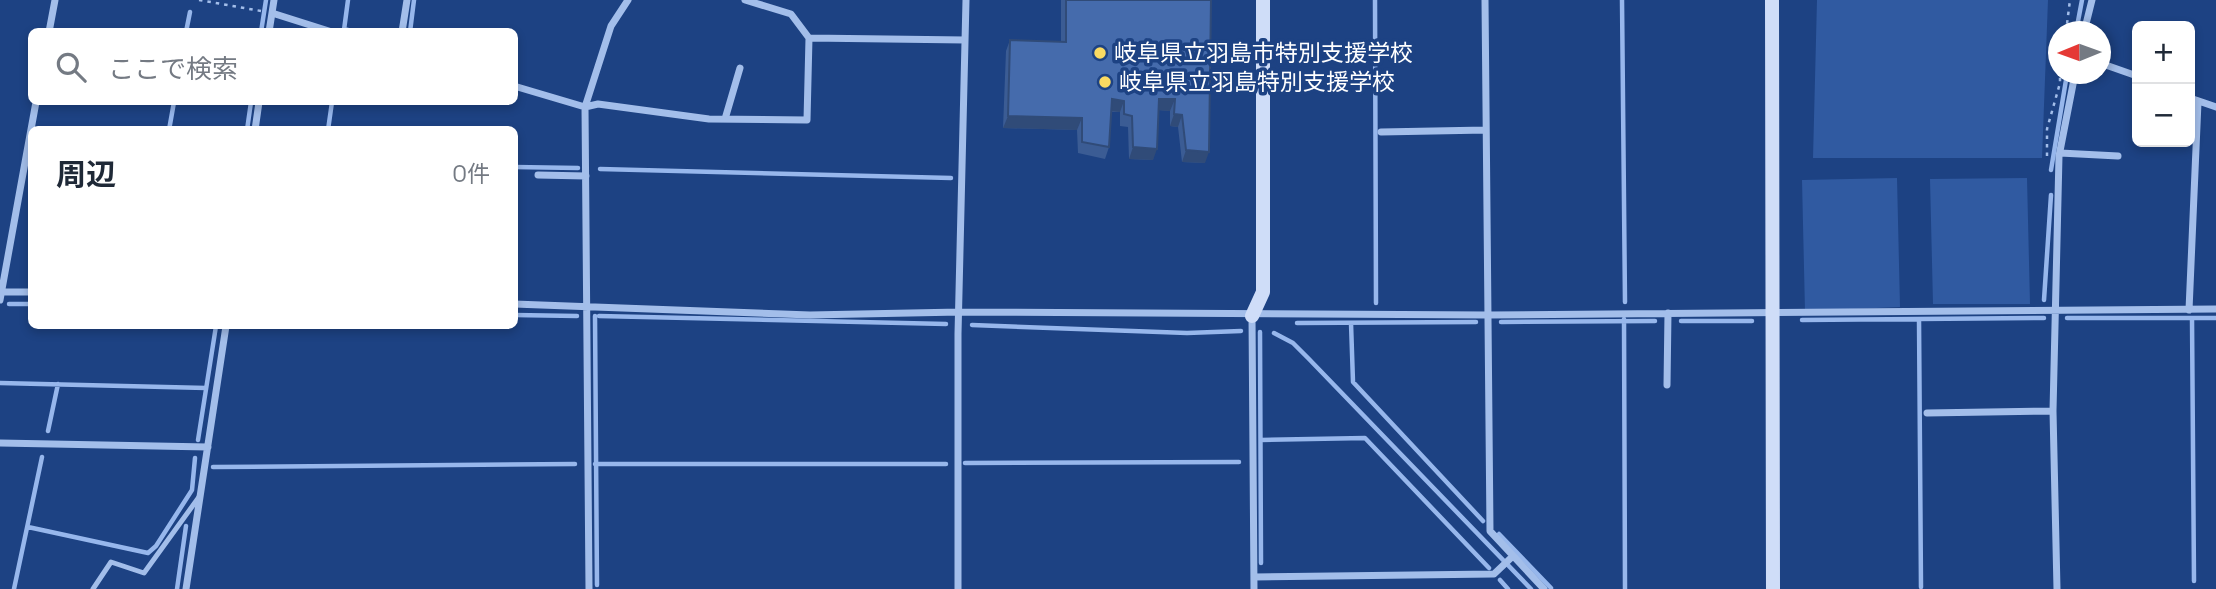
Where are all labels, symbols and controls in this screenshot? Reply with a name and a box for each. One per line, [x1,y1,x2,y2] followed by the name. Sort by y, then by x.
[2048,21,2111,84] north arrow
[2132,21,2195,147] map controls
[2132,21,2195,84] button: +
[28,28,518,105] search box
[1114,38,1413,68] place label: 岐阜県立羽島市特別支援学校
[1092,45,1108,61] marker: 岐阜県立羽島市特別支援学校
[52,48,90,86] icon: search
[108,52,238,86] text: ここで検索
[1119,67,1395,97] place label: 岐阜県立羽島特別支援学校
[1097,74,1113,90] marker: 岐阜県立羽島特別支援学校
[2132,84,2195,147] button: −
[56,155,116,194] text: 周辺
[452,159,490,189] text: 0件

